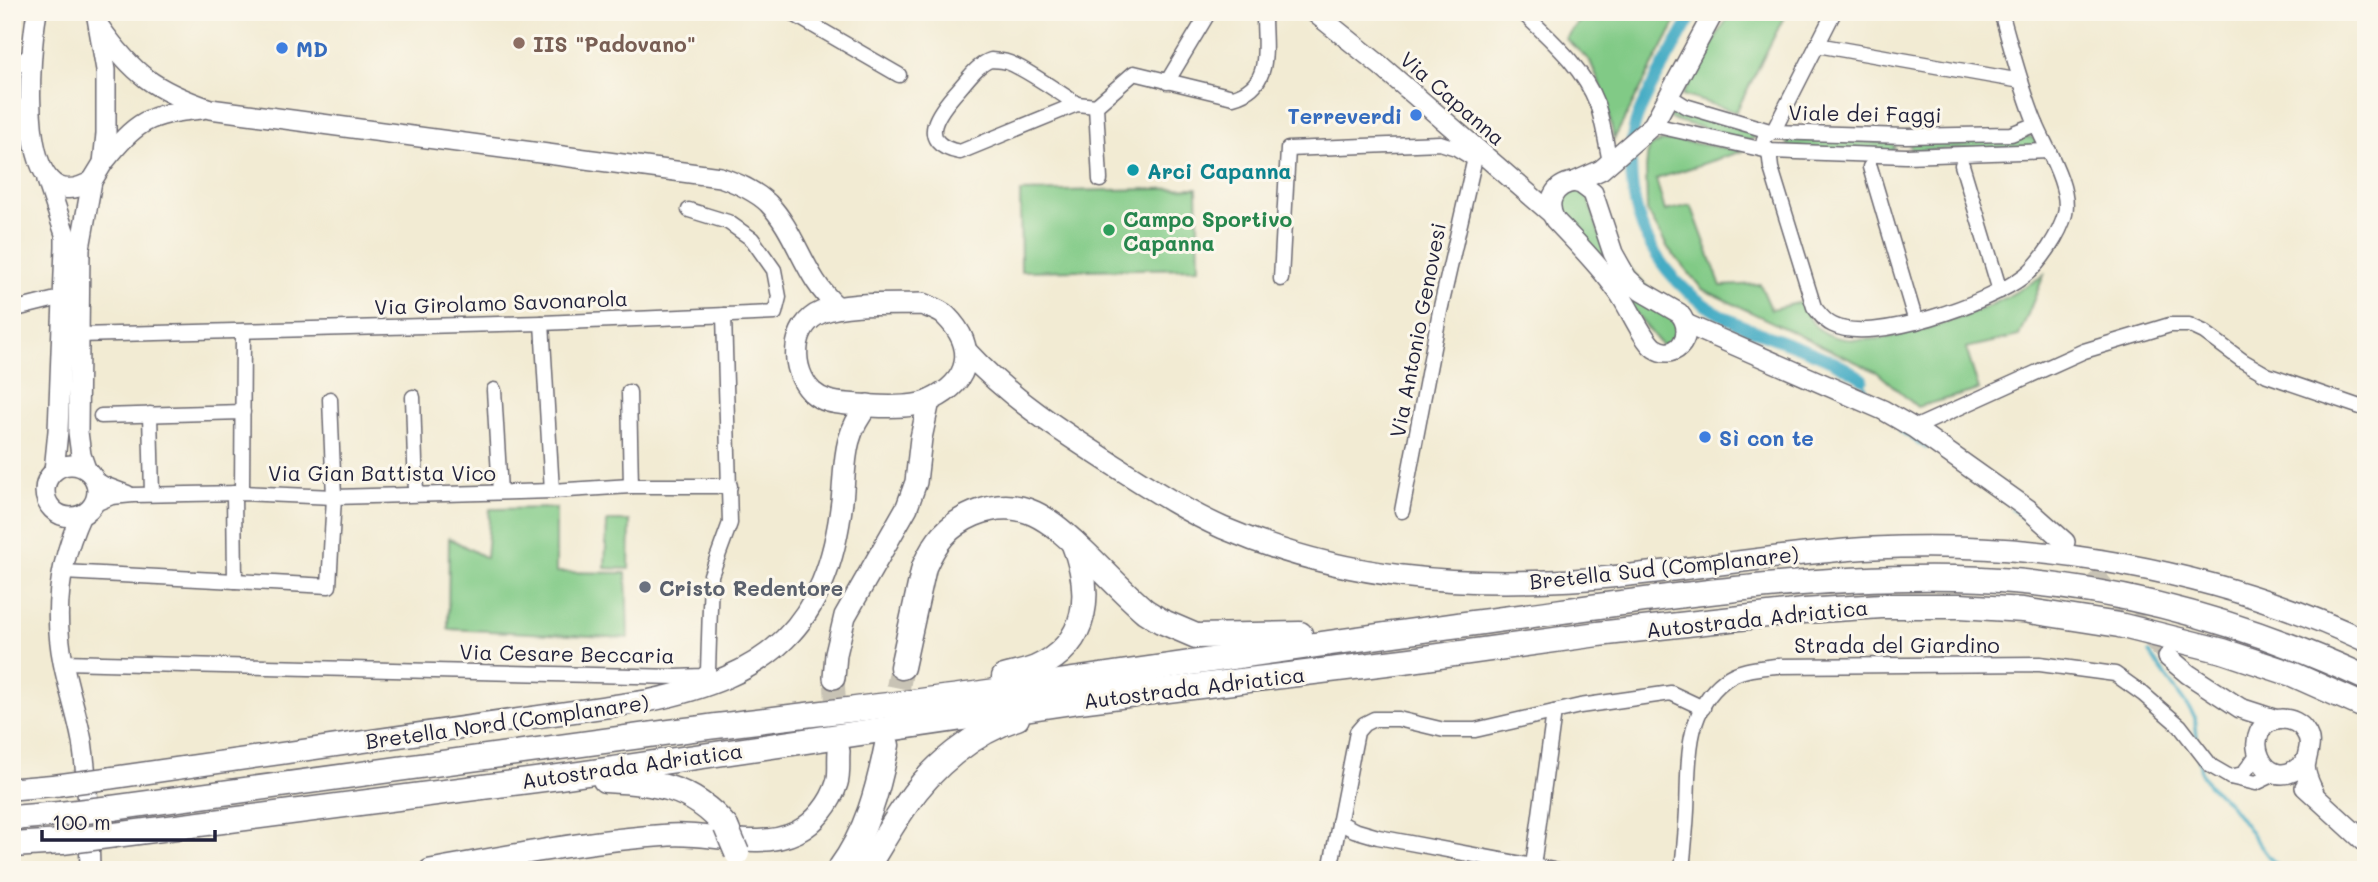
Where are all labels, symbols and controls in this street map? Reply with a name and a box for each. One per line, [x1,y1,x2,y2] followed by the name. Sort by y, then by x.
[533,30,696,57] place label: IIS "Padovano"
[296,35,328,62] place label: MD
[511,35,527,51] marker: IIS "Padovano"
[274,40,290,56] marker: MD
[1395,45,1511,151] street label: Via Capanna
[1788,98,1942,128] street label: Viale dei Faggi
[1287,102,1402,129] place label: Terreverdi
[1408,107,1424,123] marker: Terreverdi
[1147,157,1292,184] place label: Arci Capanna
[1125,162,1141,178] marker: Arci Capanna
[1123,205,1293,256] place label: Campo Sportivo Capanna
[1383,220,1451,440] street label: Via Antonio Genovesi
[1101,222,1117,238] marker: Campo Sportivo Capanna
[374,284,628,320] street label: Via Girolamo Savonarola
[1719,424,1814,451] place label: Sì con te
[1697,429,1713,445] marker: Sì con te
[268,459,496,486] street label: Via Gian Battista Vico
[1528,539,1800,595] street label: Bretella Sud (Complanare)
[659,574,843,601] place label: Cristo Redentore
[637,579,653,595] marker: Cristo Redentore
[1645,593,1869,643] street label: Autostrada Adriatica
[1794,631,2000,658] street label: Strada del Giardino
[459,638,675,668] street label: Via Cesare Beccaria
[1082,660,1306,714] street label: Autostrada Adriatica
[364,688,650,754] street label: Bretella Nord (Complanare)
[520,736,744,794] street label: Autostrada Adriatica
[42,798,215,842] scale bar
[52,808,111,835] text: 100 m

